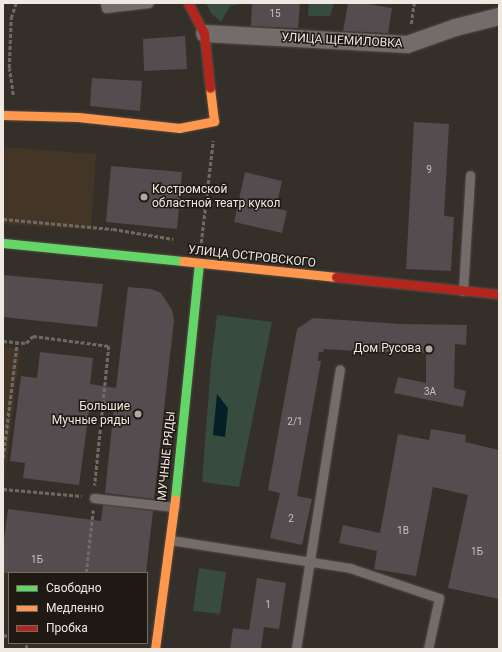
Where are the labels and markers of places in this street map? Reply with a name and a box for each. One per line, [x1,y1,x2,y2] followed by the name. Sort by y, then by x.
[152,183,280,211] place label: Костромской областной театр кукол
[139,192,149,202] marker: Костромской областной театр кукол
[353,342,421,356] place label: Дом Русова
[424,344,434,354] marker: Дом Русова
[52,400,130,428] place label: Большие Мучные ряды
[133,409,143,419] marker: Большие Мучные ряды

